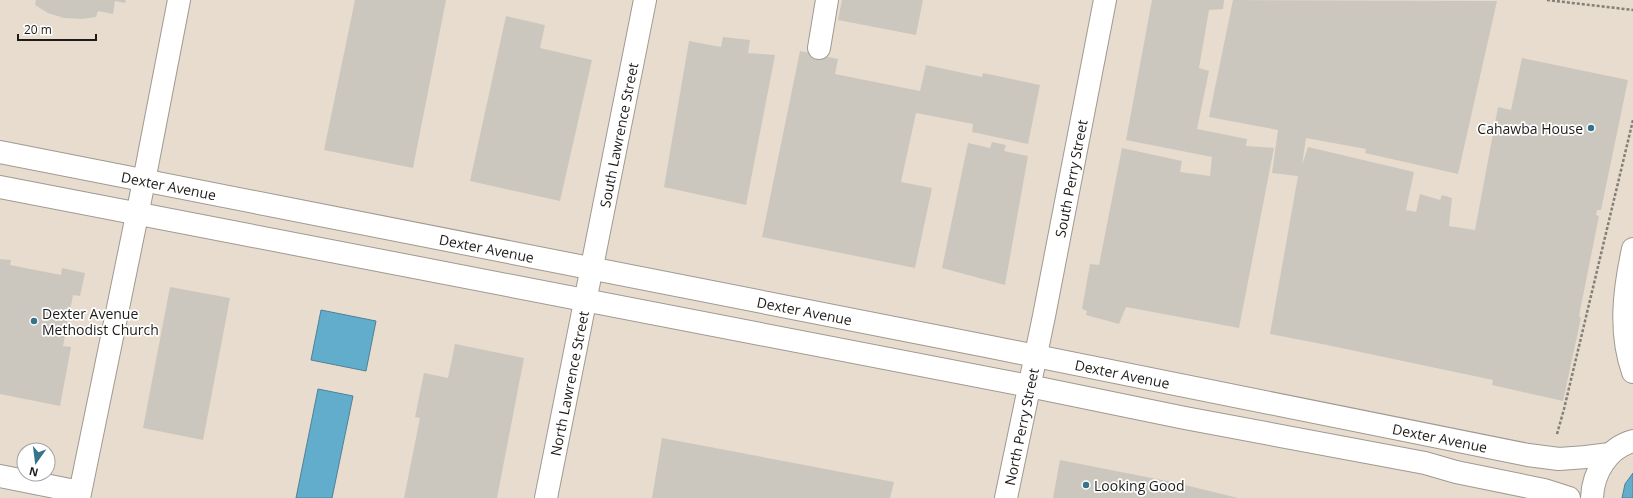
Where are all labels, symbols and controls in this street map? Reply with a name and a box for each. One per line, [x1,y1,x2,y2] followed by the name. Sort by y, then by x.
[18,16,96,42] scale bar
[24,21,52,38] text: 20 m
[594,61,642,209] street label: South Lawrence Street
[1050,118,1091,239] street label: South Perry Street
[1477,119,1583,138] place label: Cahawba House
[1586,123,1596,133] marker: Cahawba House
[120,167,218,204] street label: Dexter Avenue
[438,229,536,266] street label: Dexter Avenue
[755,292,854,329] street label: Dexter Avenue
[42,304,159,339] place label: Dexter Avenue Methodist Church
[545,309,593,457] street label: North Lawrence Street
[29,316,39,326] marker: Dexter Avenue Methodist Church
[1073,355,1172,392] street label: Dexter Avenue
[999,366,1042,487] street label: North Perry Street
[1391,418,1489,456] street label: Dexter Avenue
[16,442,56,482] north arrow
[27,464,40,481] text: N
[1094,476,1184,495] place label: Looking Good
[1081,480,1091,490] marker: Looking Good

